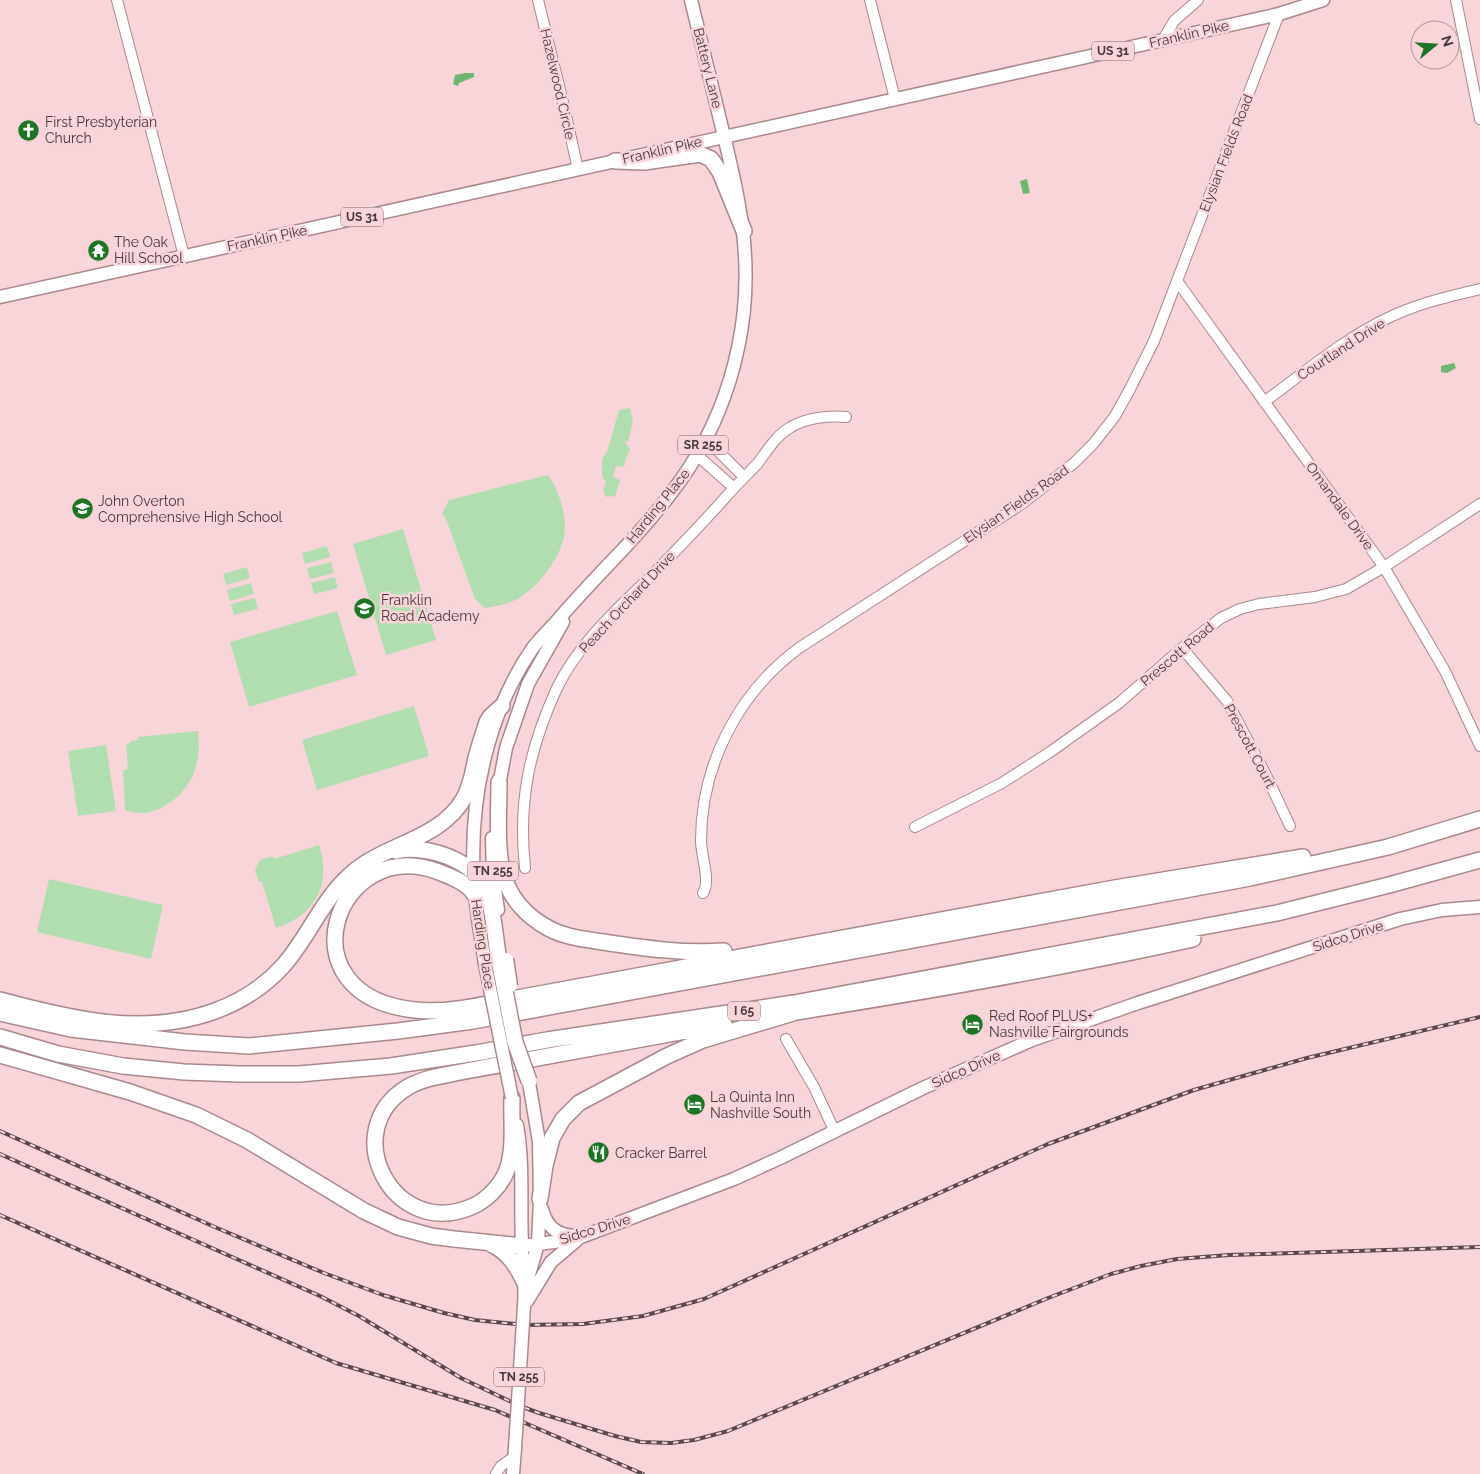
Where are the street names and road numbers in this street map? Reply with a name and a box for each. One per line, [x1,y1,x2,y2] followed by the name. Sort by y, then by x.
[1148,17,1230,51] street label: Franklin Pike
[690,26,726,110] street label: Battery Lane
[537,27,579,141] street label: Hazelwood Circle
[1092,41,1134,60] road number: US 31
[1196,92,1256,214] street label: Elysian Fields Road
[621,133,703,167] street label: Franklin Pike
[341,208,383,226] road number: US 31
[226,222,308,254] street label: Franklin Pike
[1294,315,1388,383] street label: Courtland Drive
[678,436,728,454] road number: SR 255
[1303,459,1377,553] street label: Omandale Drive
[960,462,1072,546] street label: Elysian Fields Road
[623,466,693,546] street label: Harding Place
[576,548,678,656] street label: Peach Orchard Drive
[1137,619,1217,689] street label: Prescott Road
[1221,701,1279,791] street label: Prescott Court
[468,861,518,880] road number: TN 255
[468,898,498,990] street label: Harding Place
[1311,917,1385,955] street label: Sidco Drive
[728,1001,760,1020] road number: I 65
[929,1047,1003,1091] street label: Sidco Drive
[558,1211,632,1247] street label: Sidco Drive
[494,1368,544,1386] road number: TN 255

